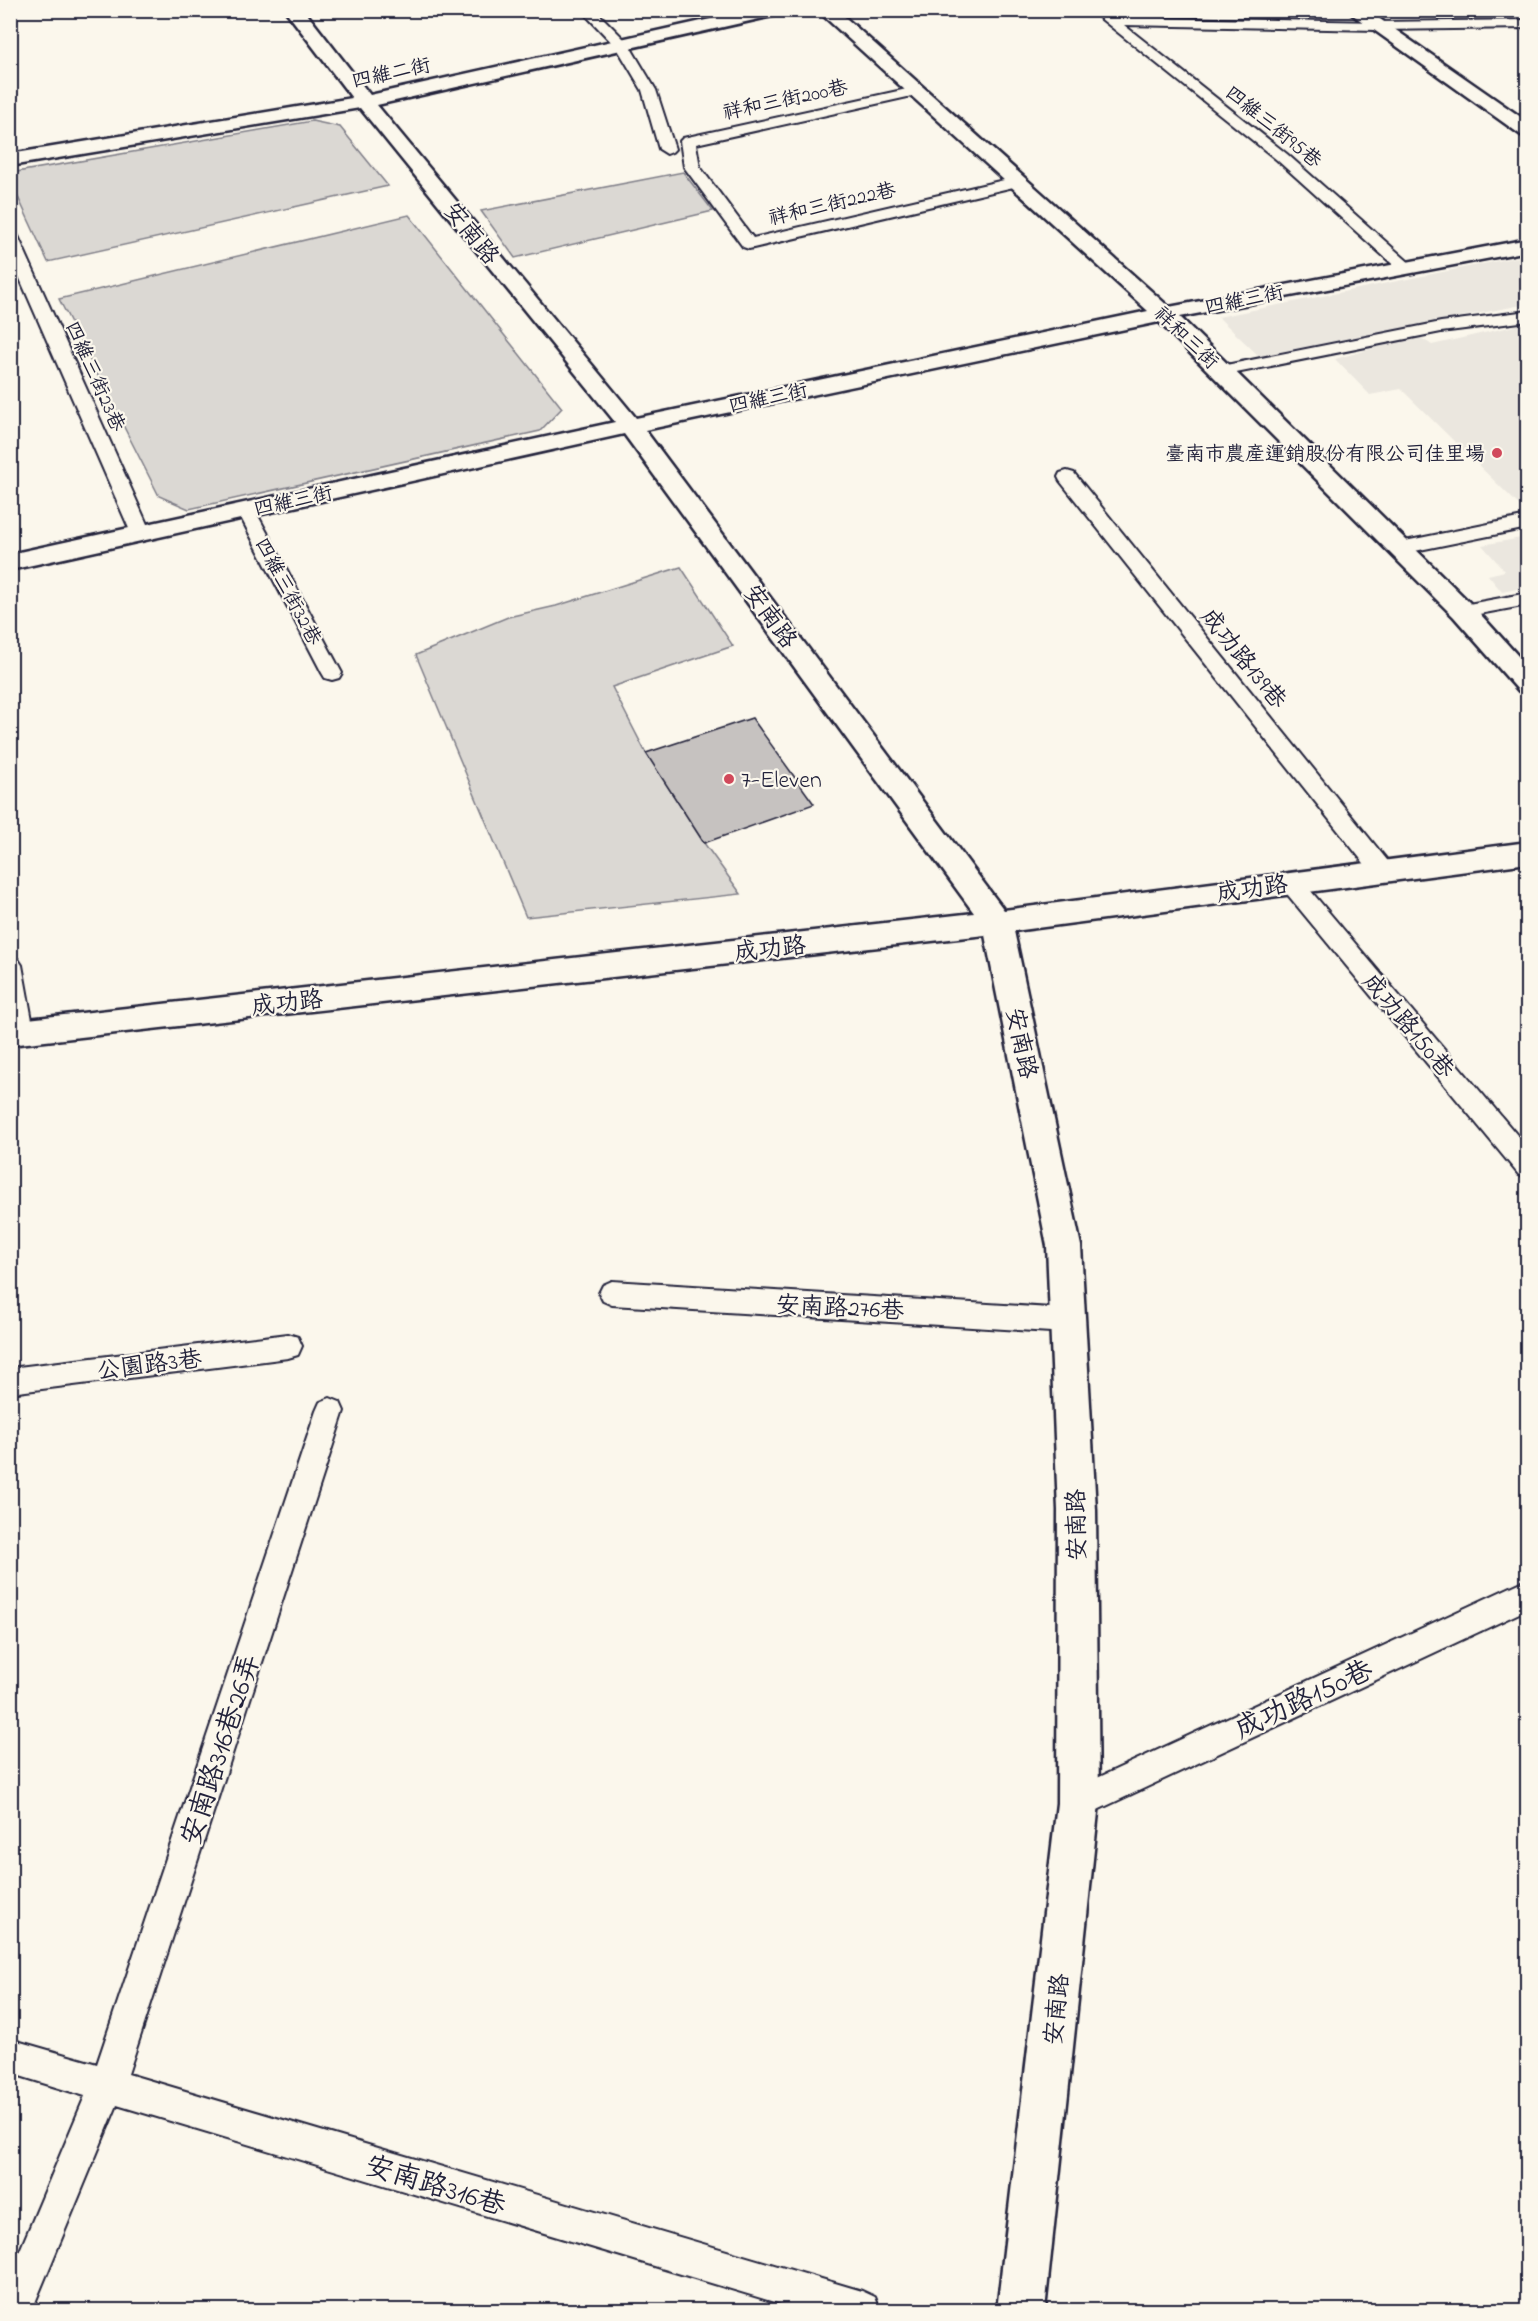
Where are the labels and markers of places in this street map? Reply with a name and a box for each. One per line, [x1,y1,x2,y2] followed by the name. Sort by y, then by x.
[1165,441,1485,470] place label: 臺南市農產運銷股份有限公司佳里場
[1490,446,1504,460] marker: 臺南市農產運銷股份有限公司佳里場
[741,764,822,799] place label: 7-Eleven
[722,772,736,786] marker: 7-Eleven

